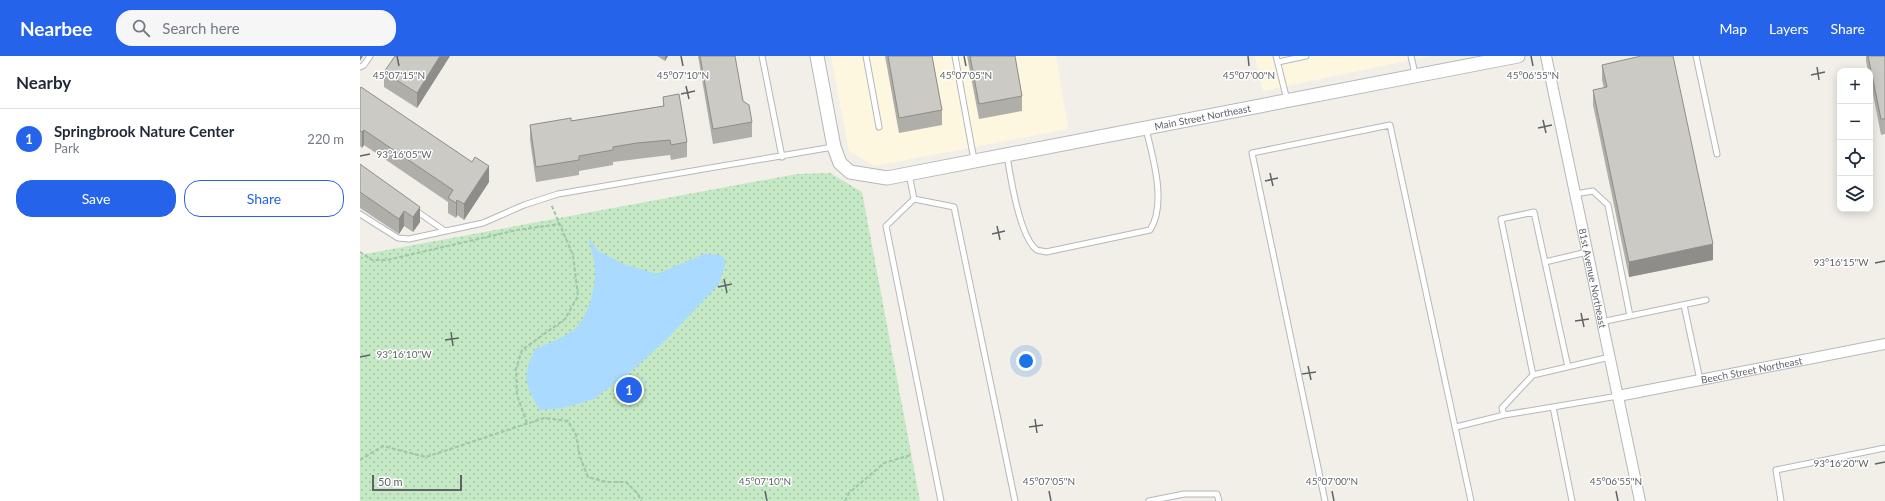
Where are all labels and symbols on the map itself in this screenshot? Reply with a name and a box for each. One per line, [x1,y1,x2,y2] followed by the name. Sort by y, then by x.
[373,69,425,81] text: 45°07'15"N
[657,69,709,81] text: 45°07'10"N
[940,69,992,81] text: 45°07'05"N
[1223,69,1275,81] text: 45°07'00"N
[1507,69,1559,81] text: 45°06'55"N
[1153,102,1252,132] street label: Main Street Northeast
[376,148,432,160] text: 93°16'05"W
[1577,227,1609,329] street label: 81st Avenue Northeast
[1813,256,1869,268] text: 93°16'15"W
[376,348,432,360] text: 93°16'10"W
[1016,351,1036,371] your location
[1700,354,1804,386] street label: Beech Street Northeast
[616,375,642,405] pin: 1
[1813,457,1869,469] text: 93°16'20"W
[372,473,462,492] scale bar
[739,475,791,487] text: 45°07'10"N
[1023,475,1075,487] text: 45°07'05"N
[1306,475,1358,487] text: 45°07'00"N
[1590,475,1642,487] text: 45°06'55"N

